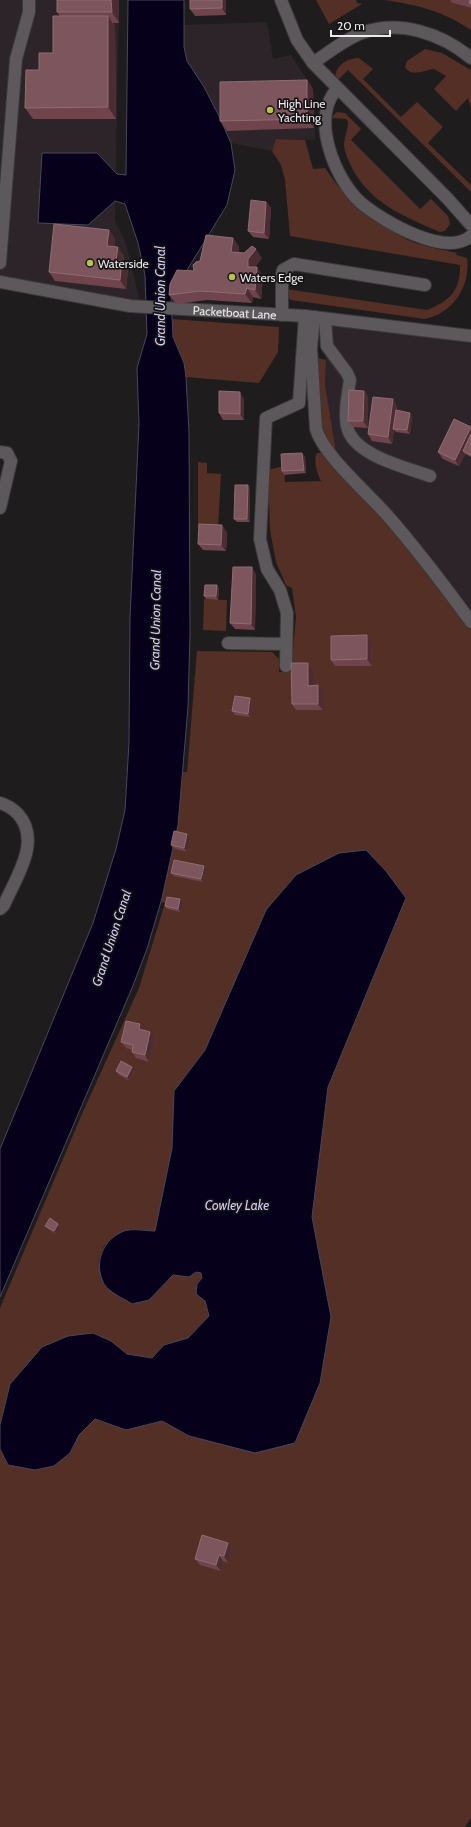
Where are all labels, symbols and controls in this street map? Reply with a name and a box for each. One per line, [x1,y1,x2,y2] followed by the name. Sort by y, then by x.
[331,12,390,38] scale bar
[337,18,365,33] text: 20 m
[277,96,326,125] place label: High Line Yachting
[265,105,275,115] marker: High Line Yachting
[152,246,168,346] water label: Grand Union Canal
[98,256,149,271] place label: Waterside
[85,258,95,268] marker: Waterside
[240,270,303,285] place label: Waters Edge
[227,272,237,282] marker: Waters Edge
[192,302,277,322] street label: Packetboat Lane
[146,570,164,670] water label: Grand Union Canal
[88,888,134,988] water label: Grand Union Canal
[205,1197,269,1213] water label: Cowley Lake

